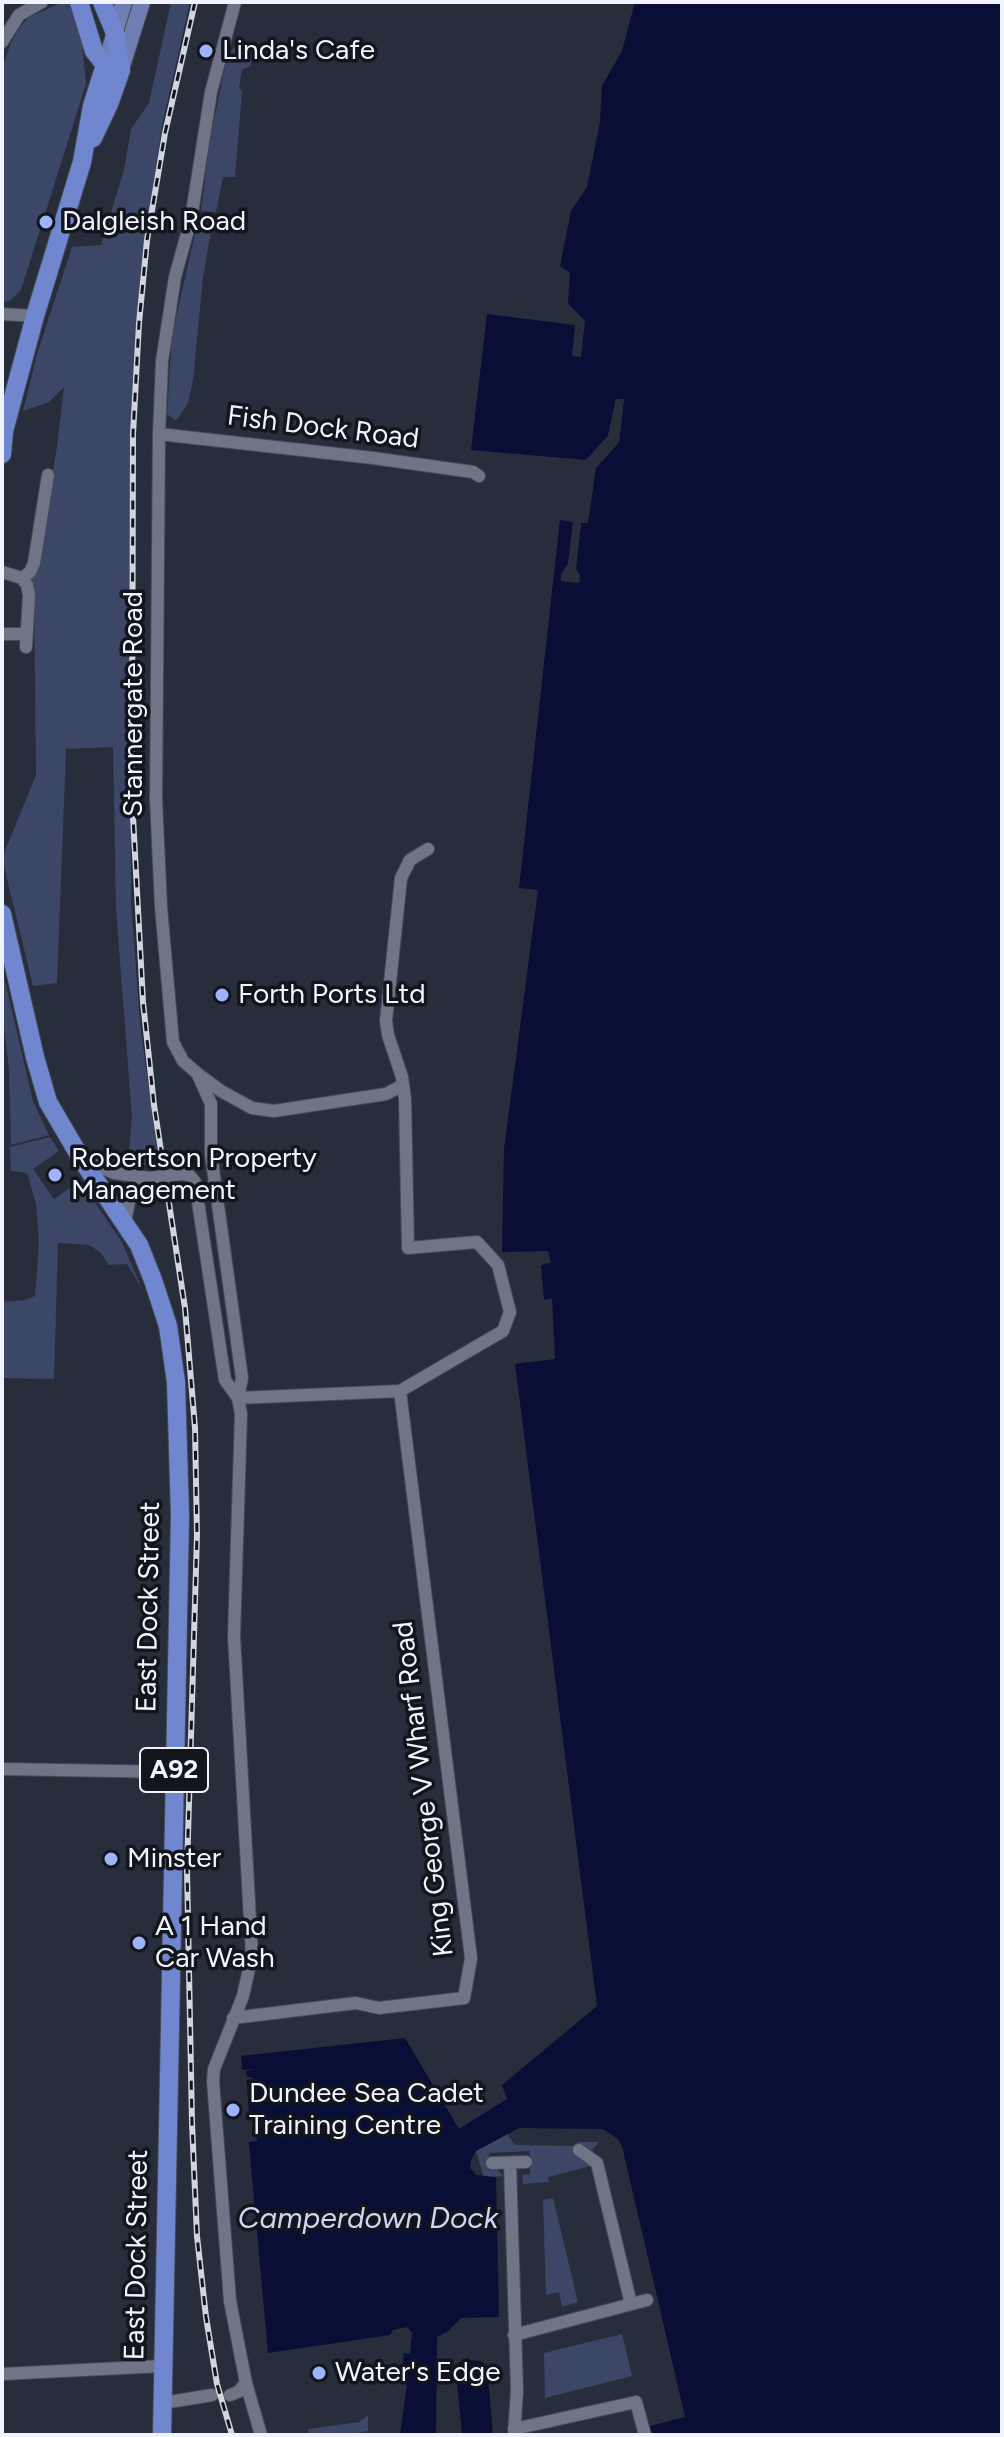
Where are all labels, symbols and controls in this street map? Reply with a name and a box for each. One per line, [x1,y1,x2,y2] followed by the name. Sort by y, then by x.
[222,34,375,68] place label: Linda's Cafe
[197,42,215,60] marker: Linda's Cafe
[62,205,246,239] place label: Dalgleish Road
[37,213,55,231] marker: Dalgleish Road
[225,400,421,456] street label: Fish Dock Road
[117,591,151,817] street label: Stannergate Road
[238,978,426,1012] place label: Forth Ports Ltd
[213,986,231,1004] marker: Forth Ports Ltd
[71,1142,317,1208] place label: Robertson Property Management
[46,1166,64,1184] marker: Robertson Property Management
[130,1501,168,1713] street label: East Dock Street
[387,1619,461,1959] street label: King George V Wharf Road
[140,1748,208,1792] road number: A92
[127,1842,221,1876] place label: Minster
[102,1850,120,1868] marker: Minster
[155,1910,275,1976] place label: A 1 Hand Car Wash
[130,1934,148,1952] marker: A 1 Hand Car Wash
[249,2077,484,2143] place label: Dundee Sea Cadet Training Centre
[224,2101,242,2119] marker: Dundee Sea Cadet Training Centre
[118,2149,156,2361] street label: East Dock Street
[238,2201,498,2237] water label: Camperdown Dock
[335,2356,501,2390] place label: Water's Edge
[310,2364,328,2382] marker: Water's Edge

